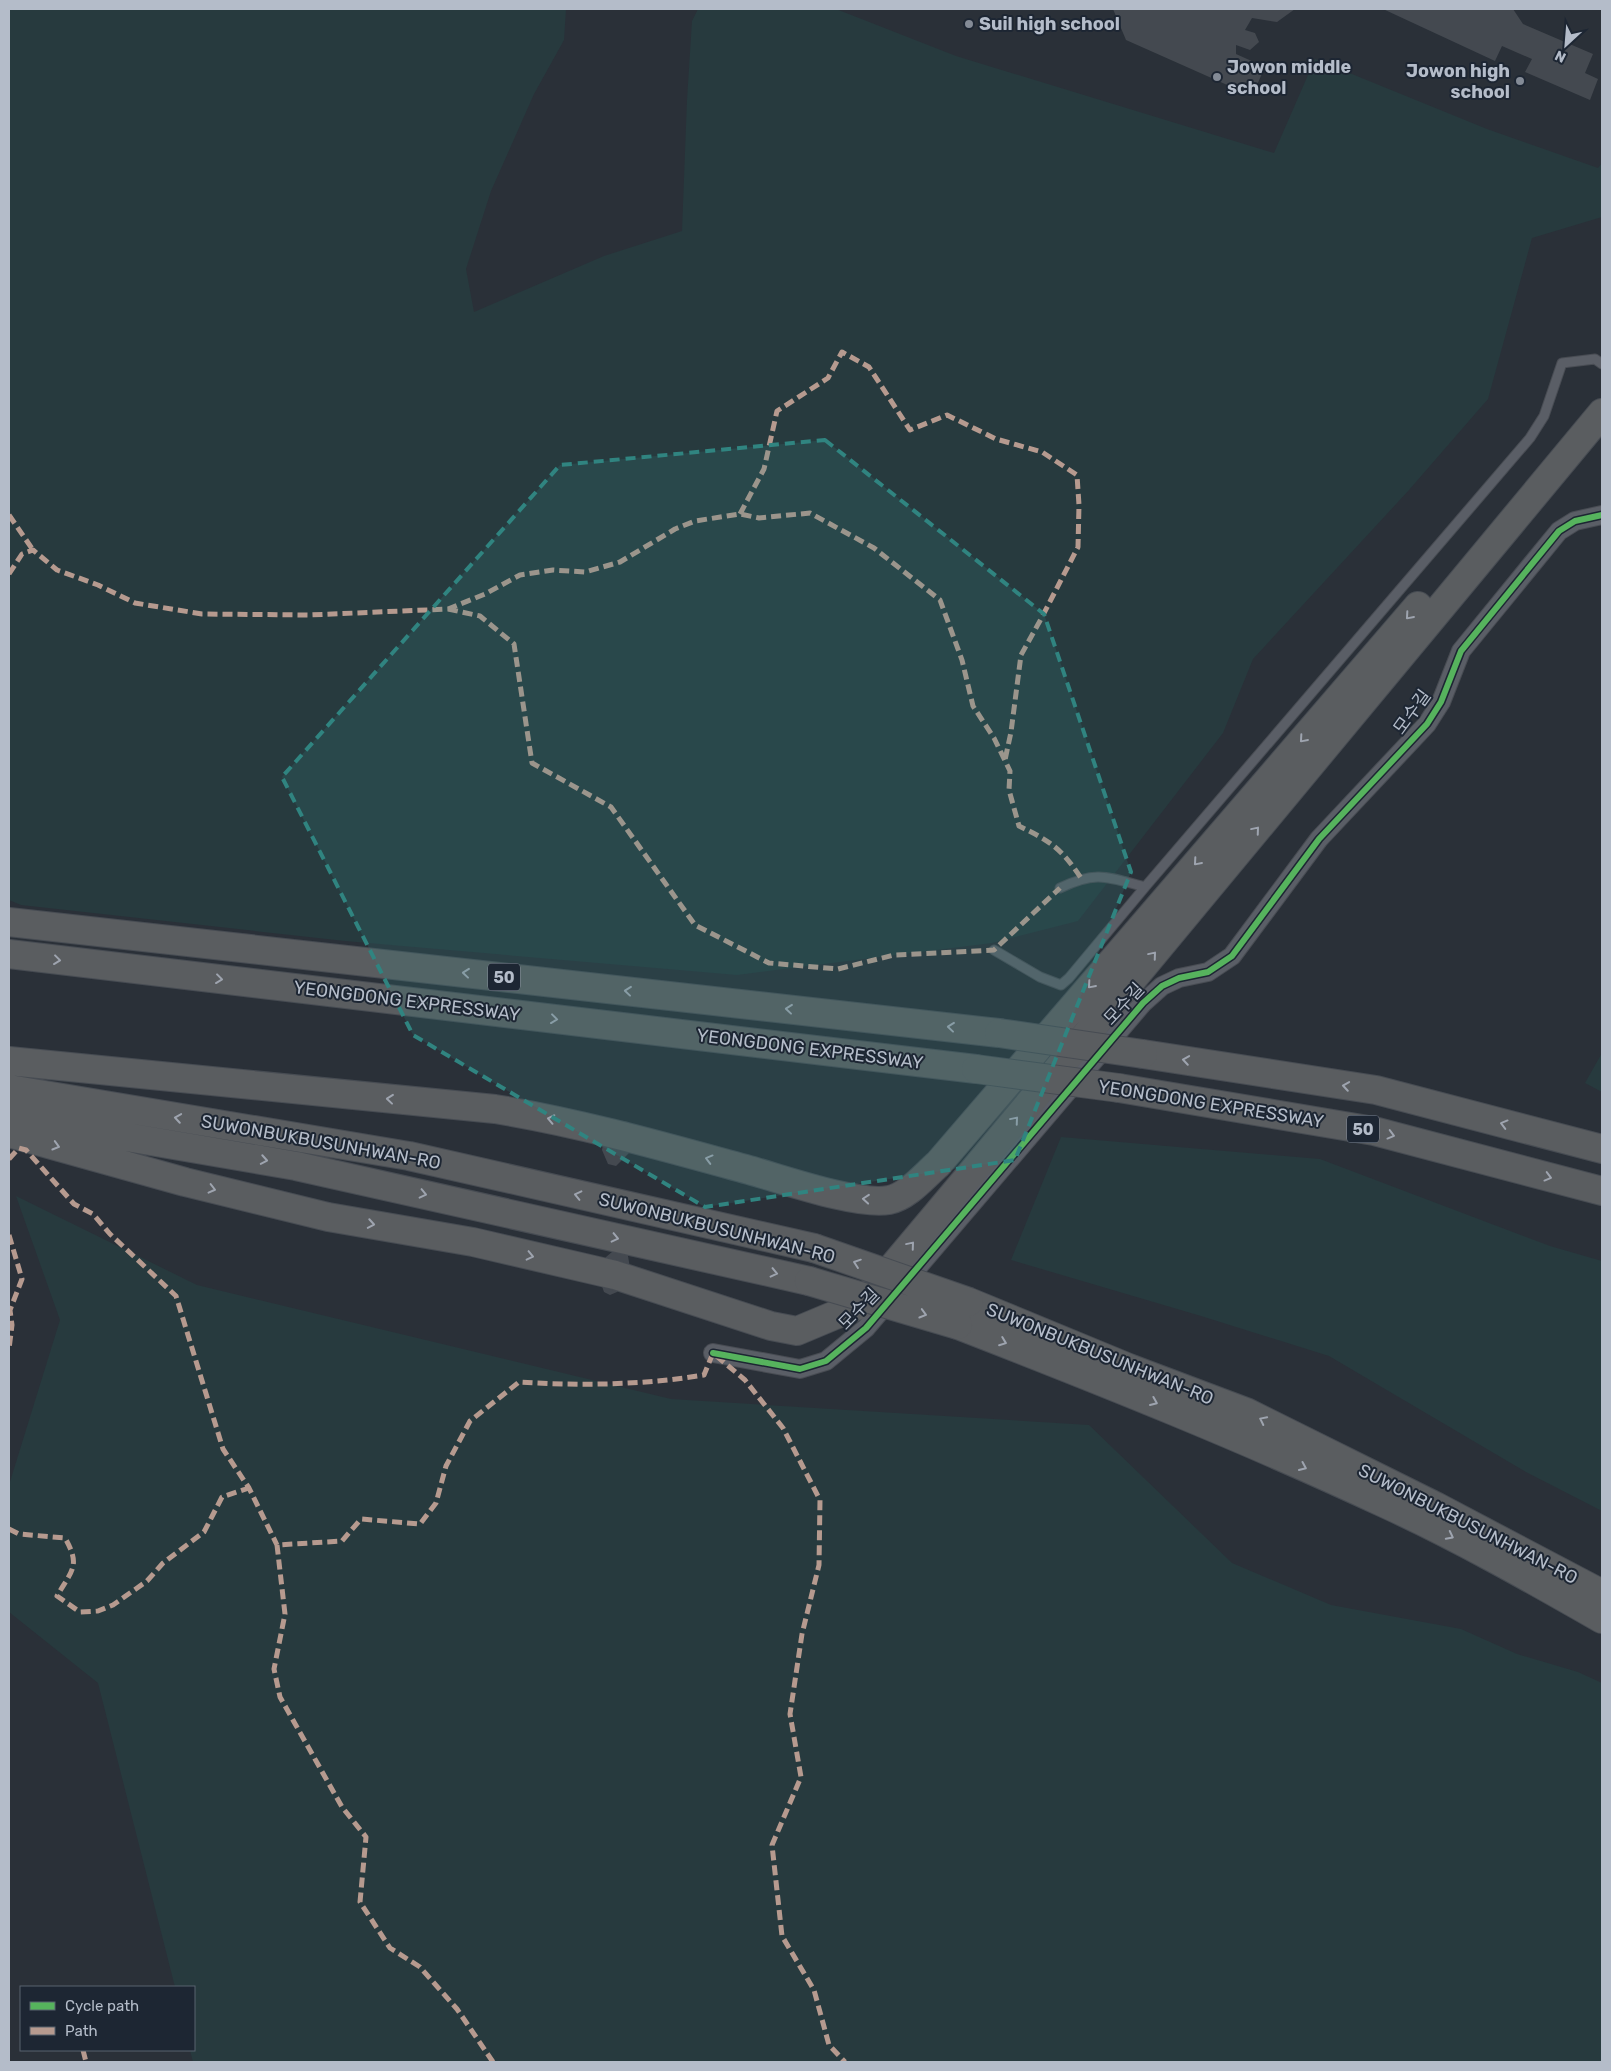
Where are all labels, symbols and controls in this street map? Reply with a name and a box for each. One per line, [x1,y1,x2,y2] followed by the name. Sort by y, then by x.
[979,13,1120,35] place label: Suil high school
[963,18,975,30] marker: Suil high school
[1541,20,1591,70] north arrow
[1552,46,1569,66] text: N
[1227,56,1352,99] place label: Jowon middle school
[1406,60,1510,103] place label: Jowon high school
[1211,71,1223,83] marker: Jowon middle school
[1514,75,1526,87] marker: Jowon high school
[1406,610,1415,619] one-way arrow
[1388,685,1436,739] street label: 모수길
[1301,733,1309,742] one-way arrow
[1251,826,1260,835] one-way arrow
[1195,856,1203,865] one-way arrow
[1147,951,1156,960] one-way arrow
[53,954,61,965] one-way arrow
[488,964,520,990] road number: 50
[462,968,470,979] one-way arrow
[215,973,223,984] one-way arrow
[292,976,522,1026] street label: YEONGDONG EXPRESSWAY
[1099,978,1149,1030] street label: 모수길
[1088,980,1097,989] one-way arrow
[623,986,631,997] one-way arrow
[785,1004,793,1015] one-way arrow
[550,1013,558,1024] one-way arrow
[946,1022,954,1033] one-way arrow
[695,1024,925,1074] street label: YEONGDONG EXPRESSWAY
[1181,1056,1190,1066] one-way arrow
[1097,1075,1326,1133] street label: YEONGDONG EXPRESSWAY
[1342,1081,1351,1091] one-way arrow
[386,1094,394,1105] one-way arrow
[199,1110,443,1174] street label: SUWONBUKBUSUNHWAN-RO
[174,1113,183,1123] one-way arrow
[547,1114,556,1125] one-way arrow
[1347,1116,1379,1142] road number: 50
[1010,1117,1018,1126] one-way arrow
[1501,1119,1509,1129] one-way arrow
[1387,1130,1395,1140] one-way arrow
[51,1140,59,1150] one-way arrow
[259,1155,268,1165] one-way arrow
[705,1155,713,1165] one-way arrow
[1544,1171,1553,1182] one-way arrow
[208,1183,216,1193] one-way arrow
[418,1188,427,1199] one-way arrow
[596,1188,838,1268] street label: SUWONBUKBUSUNHWAN-RO
[574,1190,583,1200] one-way arrow
[862,1193,870,1204] one-way arrow
[367,1219,375,1229] one-way arrow
[611,1232,620,1242] one-way arrow
[906,1242,914,1251] one-way arrow
[526,1250,535,1261] one-way arrow
[853,1259,862,1269] one-way arrow
[769,1267,778,1278] one-way arrow
[834,1283,884,1335] street label: 모수길
[983,1298,1217,1410] street label: SUWONBUKBUSUNHWAN-RO
[918,1309,926,1319] one-way arrow
[998,1336,1007,1346] one-way arrow
[1149,1396,1158,1406] one-way arrow
[1259,1416,1268,1426] one-way arrow
[1355,1459,1581,1589] street label: SUWONBUKBUSUNHWAN-RO
[1298,1461,1307,1472] one-way arrow
[1445,1530,1454,1540] one-way arrow
[20,1986,195,2051] legend
[65,1997,139,2015] text: Cycle path
[65,2022,98,2040] text: Path

